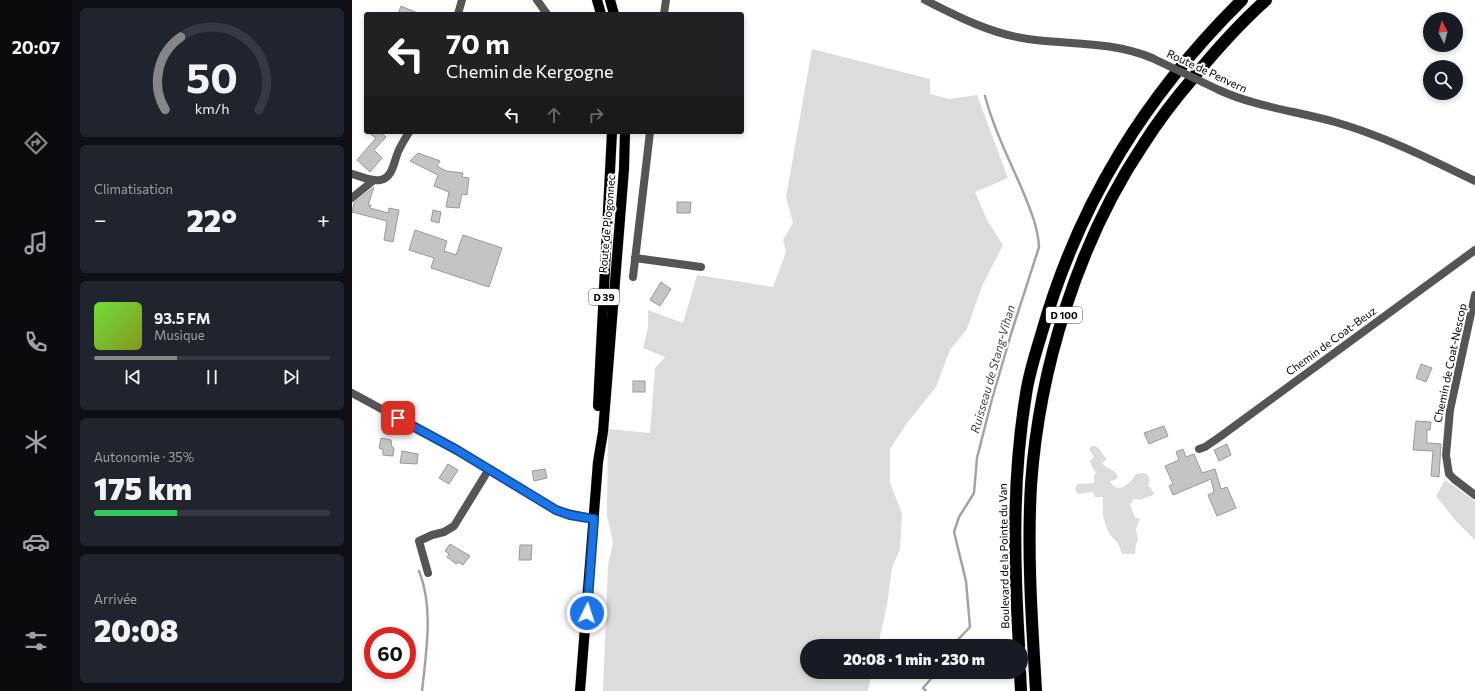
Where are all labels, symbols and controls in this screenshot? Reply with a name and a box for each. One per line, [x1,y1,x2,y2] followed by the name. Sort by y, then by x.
[1423,12,1463,52] north arrow
[1423,12,1463,100] map controls
[446,26,510,60] text: 70 m
[380,28,432,80] icon: left
[12,36,60,58] text: 20:07
[1165,46,1249,95] street label: Route de Penvern
[186,51,238,102] text: 50
[446,60,614,82] text: Chemin de Kergogne
[1423,60,1463,100] button: search
[195,99,229,117] text: km/h
[501,104,523,126] icon: left
[543,104,565,126] icon: ahead
[585,104,607,126] icon: right
[22,129,50,157] icon: directions
[596,174,617,274] street label: Route de Plogonnec
[94,181,173,197] text: Climatisation
[187,201,237,238] text: 22°
[94,206,107,233] text: −
[317,206,330,233] text: +
[22,229,50,257] icon: music
[589,289,619,305] road number: D 39
[1431,302,1468,424] street label: Chemin de Coat-Nescop
[967,303,1017,434] water label: Ruisseau de Stang-Vihan
[1283,303,1379,378] street label: Chemin de Coat-Beuz
[1046,307,1082,323] road number: D 100
[154,309,210,327] text: 93.5 FM
[154,327,205,343] text: Musique
[22,328,50,356] icon: phone
[122,366,144,388] icon: previous
[201,366,223,388] icon: pause
[280,366,302,388] icon: next
[381,401,415,435] pin
[387,407,409,429] icon: arrive
[22,428,50,456] icon: climate
[94,449,194,465] text: Autonomie · 35%
[94,469,192,506] text: 175 km
[996,483,1011,629] street label: Boulevard de la Pointe du Van
[22,528,50,556] icon: car
[94,591,137,607] text: Arrivée
[566,592,608,634] position arrow
[94,611,179,648] text: 20:08
[22,627,50,655] icon: filters
[364,627,416,679] speed limit sign: 60
[843,650,985,668] text: 20:08 · 1 min · 230 m

